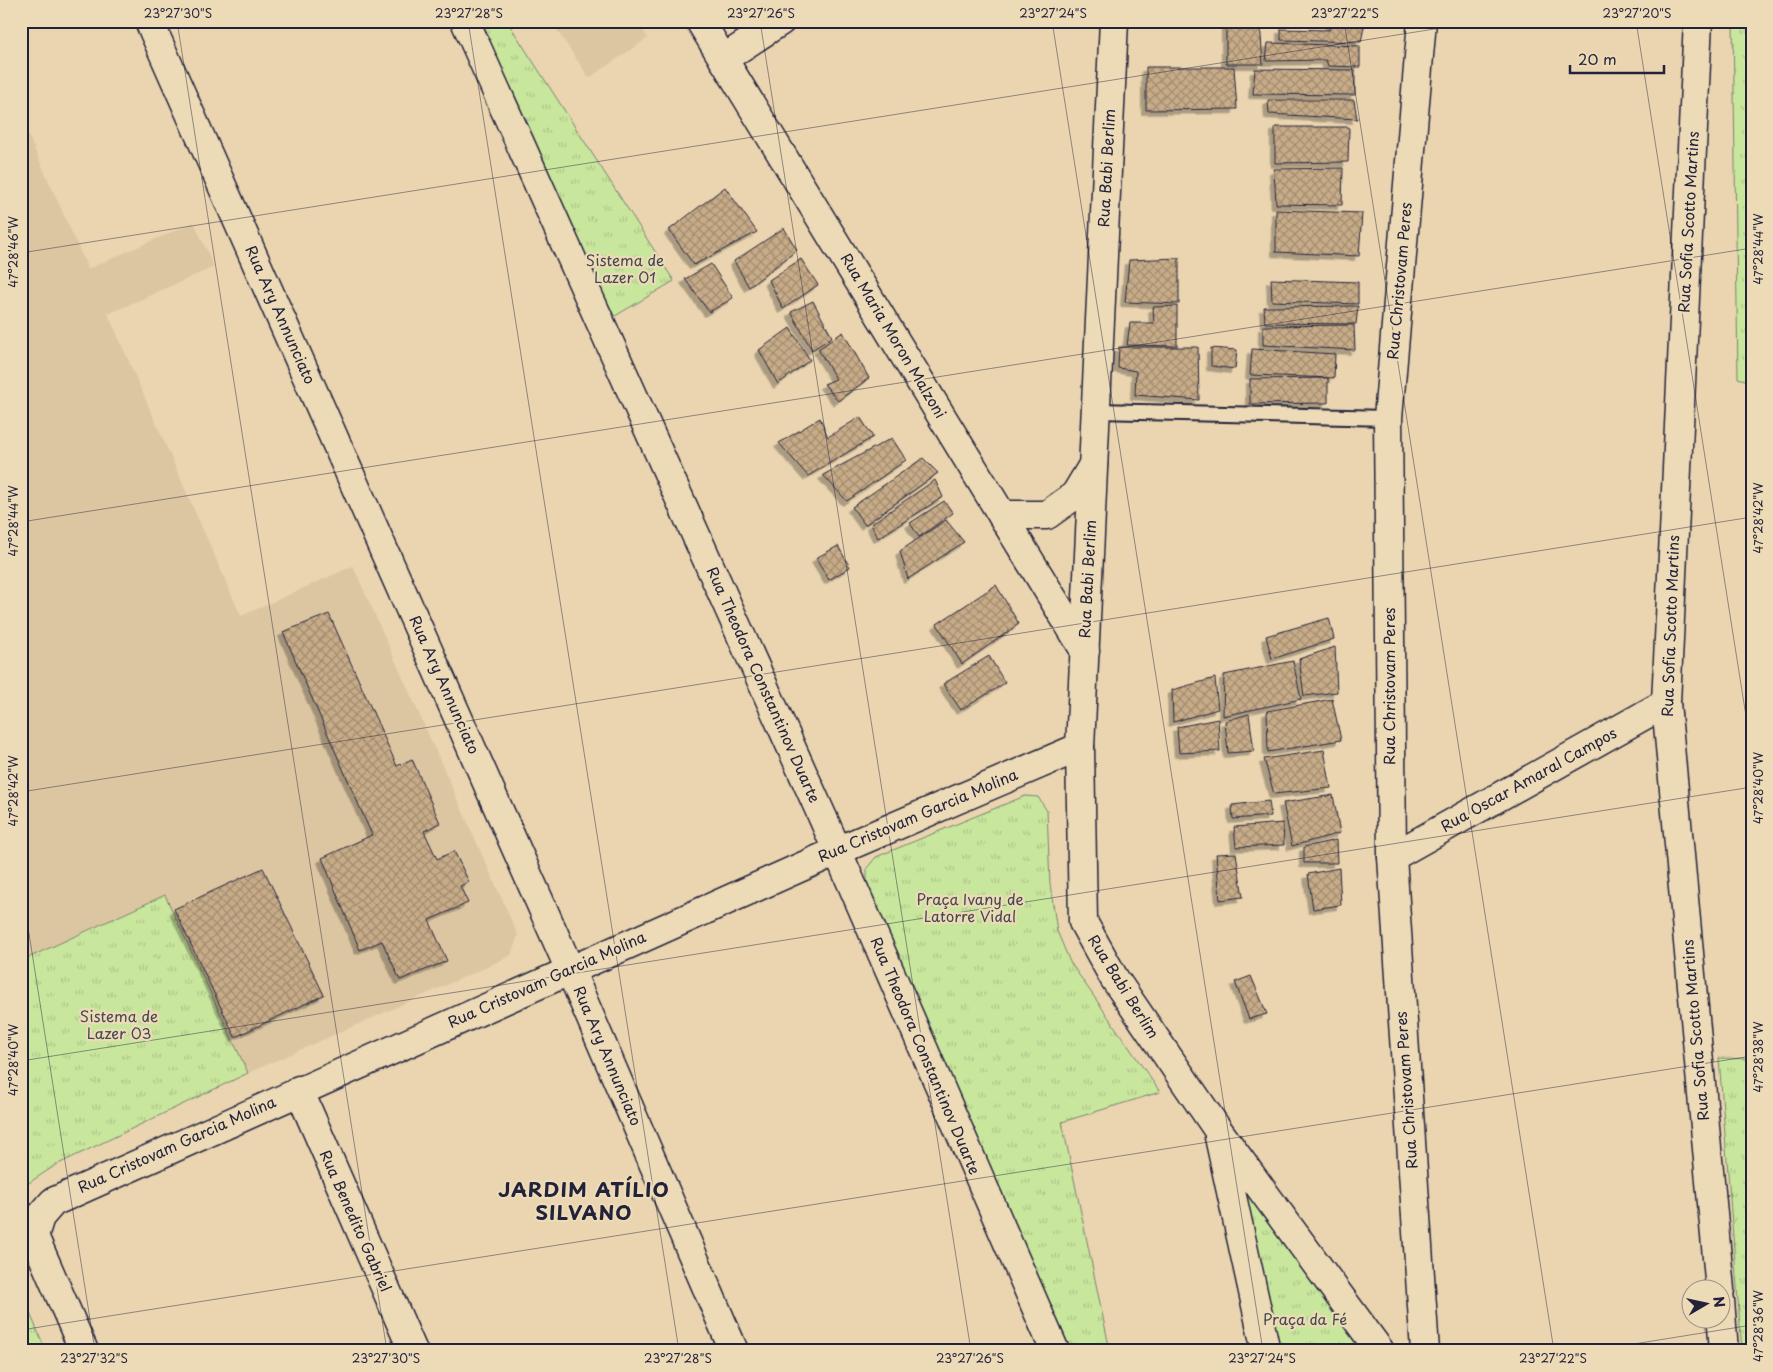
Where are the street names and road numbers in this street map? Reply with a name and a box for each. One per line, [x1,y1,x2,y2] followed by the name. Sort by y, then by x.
[1091,108,1120,228] street label: Rua Babi Berlim
[1671,130,1704,313] street label: Rua Sofia Scotto Martins
[1380,201,1417,361] street label: Rua Christovam Peres
[240,241,322,387] street label: Rua Ary Annunciato
[836,248,953,422] street label: Rua Maria Moron Malzoni
[1072,519,1101,639] street label: Rua Babi Berlim
[1655,534,1684,717] street label: Rua Sofia Scotto Martins
[702,563,827,806] street label: Rua Theodora Constantinov Duarte
[1377,607,1400,765] street label: Rua Christovam Peres
[404,611,486,757] street label: Rua Ary Annunciato
[1436,721,1621,837] street label: Rua Oscar Amaral Campos
[814,762,1021,867] street label: Rua Cristovam Garcia Molina
[444,924,650,1033] street label: Rua Cristovam Garcia Molina
[1083,930,1165,1043] street label: Rua Babi Berlim
[866,933,987,1178] street label: Rua Theodora Constantinov Duarte
[1675,938,1714,1122] street label: Rua Sofia Scotto Martins
[569,982,648,1129] street label: Rua Ary Annunciato
[1388,1010,1422,1170] street label: Rua Christovam Peres
[74,1089,280,1198] street label: Rua Cristovam Garcia Molina
[315,1146,398,1295] street label: Rua Benedito Gabriel

